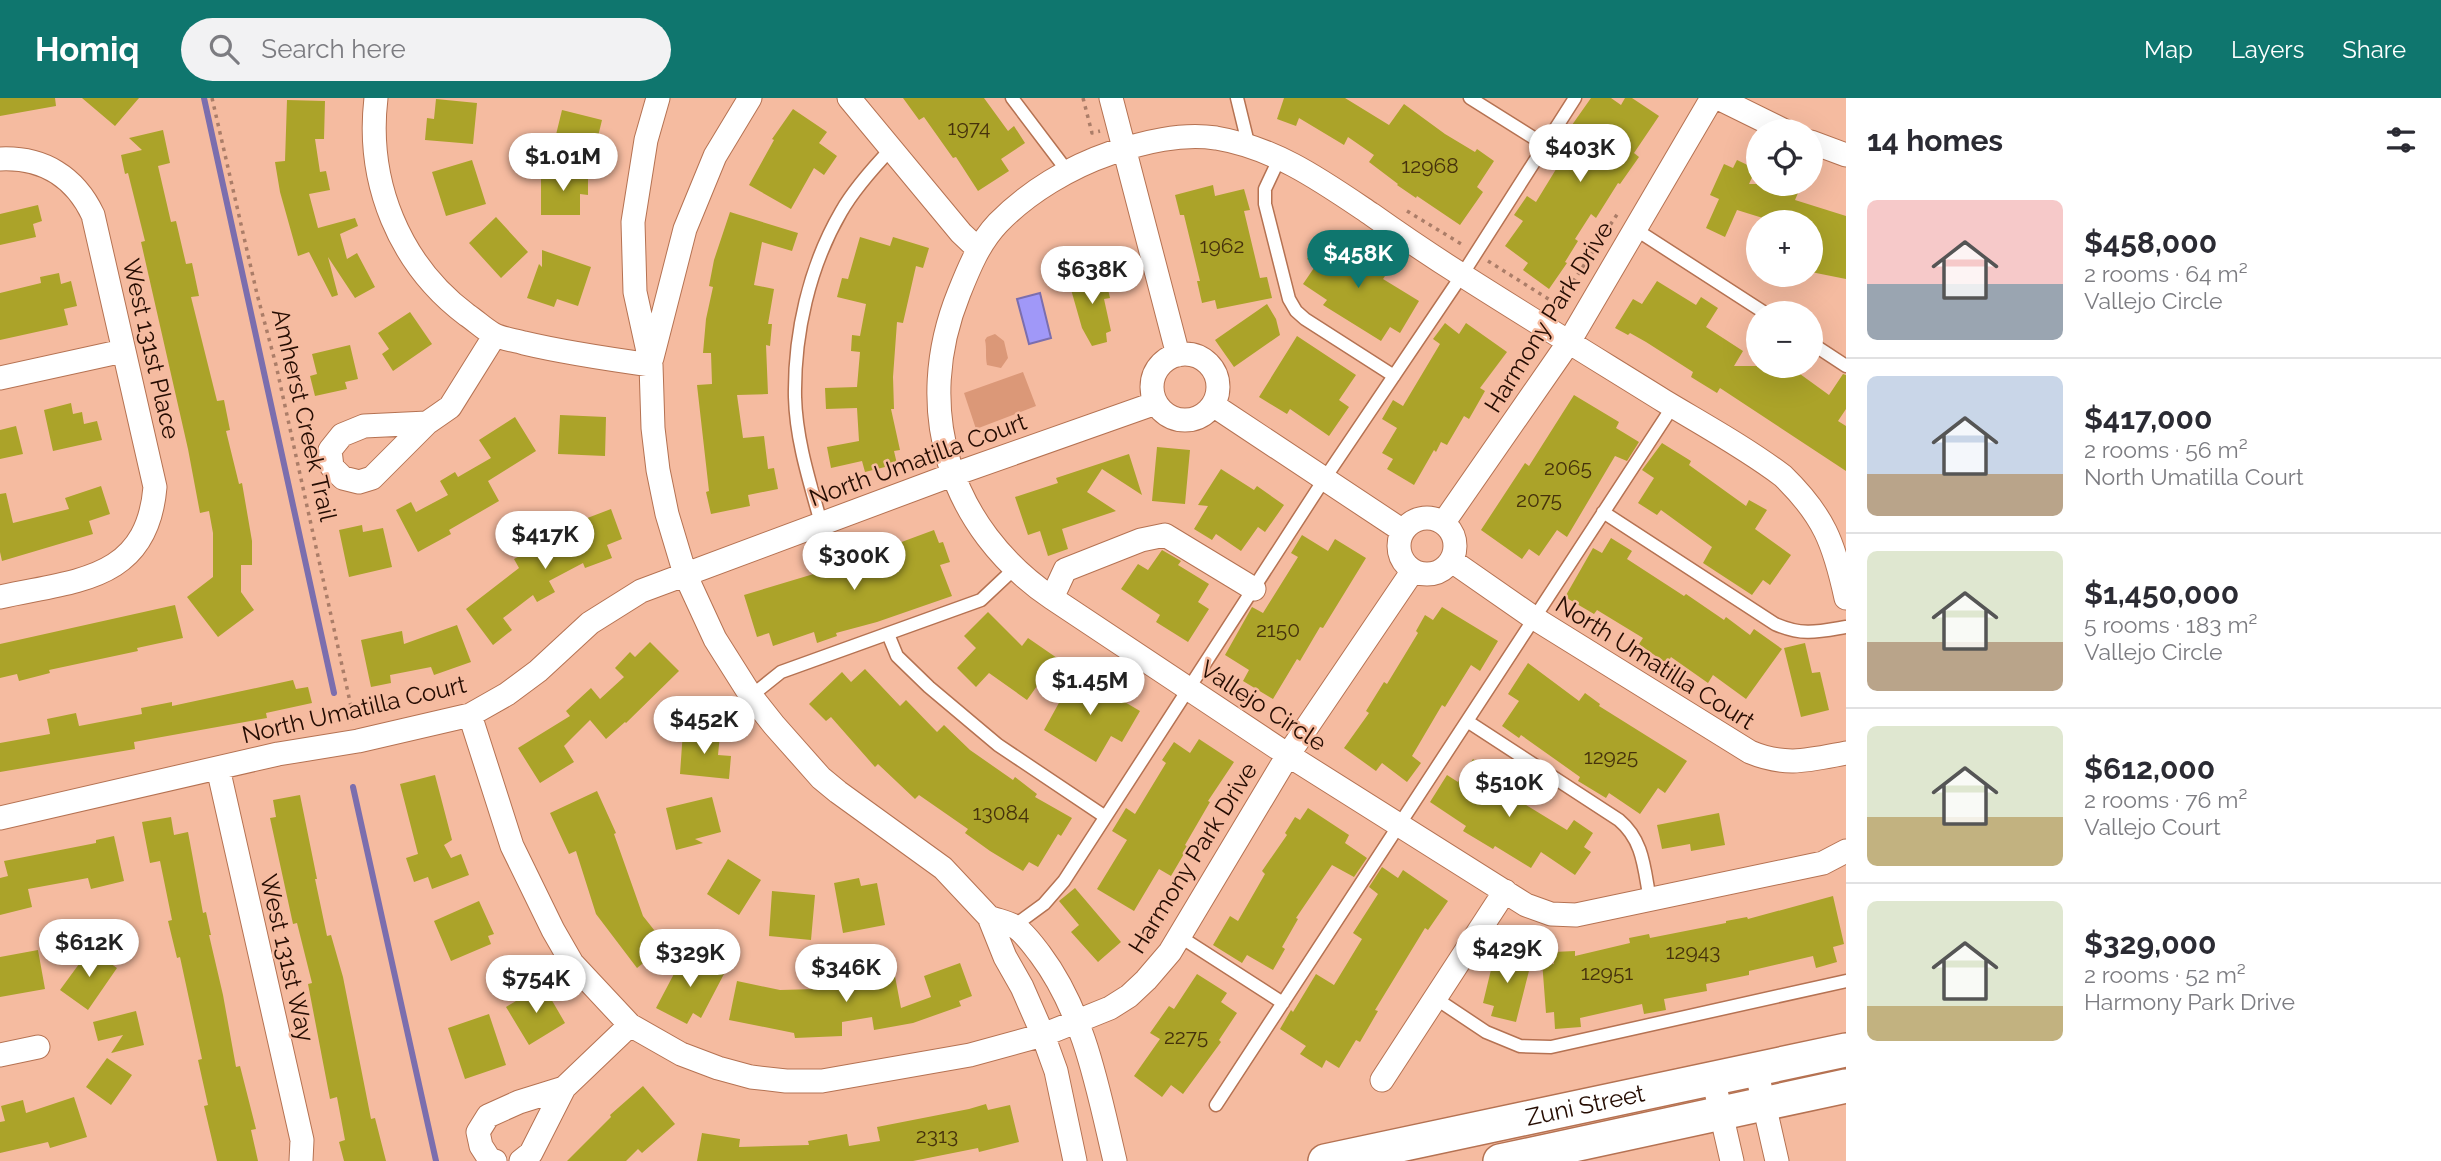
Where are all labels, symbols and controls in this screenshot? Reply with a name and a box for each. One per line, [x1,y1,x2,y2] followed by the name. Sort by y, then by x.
[181,18,671,81] search box
[35,30,139,69] text: Homiq
[205,30,243,68] icon: search
[261,34,406,64] text: Search here
[2144,35,2193,64] text: Map
[2231,35,2304,64] text: Layers
[2342,35,2406,64] text: Share
[948,115,990,140] house number: 1974
[1746,119,1823,378] map controls
[1746,119,1823,196] button: locate
[2382,121,2420,159] icon: filters
[1867,123,2003,158] text: 14 homes
[1531,125,1629,184] pin: $403K
[1545,133,1615,160] text: $403K
[506,134,620,193] pin: $1.01M
[525,142,601,169] text: $1.01M
[1401,153,1459,178] house number: 12968
[1746,210,1823,287] button: +
[1478,216,1619,418] street label: Harmony Park Drive
[2084,225,2217,260] text: $458,000
[1923,228,2007,312] icon: home
[1309,230,1407,290] pin: $458K
[1200,233,1244,258] house number: 1962
[1323,239,1393,266] text: $458K
[1043,246,1141,306] pin: $638K
[1057,255,1127,282] text: $638K
[117,256,186,442] street label: West 131st Place
[2084,260,2248,287] text: 2 rooms · 64 m²
[2084,287,2223,314] text: Vallejo Circle
[1746,301,1823,378] button: −
[266,306,343,524] street label: Amherst Creek Trail
[2084,401,2212,436] text: $417,000
[1923,404,2007,488] icon: home
[805,407,1030,512] street label: North Umatilla Court
[2084,436,2248,463] text: 2 rooms · 56 m²
[1544,455,1592,480] house number: 2065
[2084,463,2304,490] text: North Umatilla Court
[1516,487,1562,512] house number: 2075
[496,512,594,571] pin: $417K
[511,520,579,547] text: $417K
[805,532,903,592] pin: $300K
[819,541,889,568] text: $300K
[2084,576,2239,611] text: $1,450,000
[1923,579,2007,663] icon: home
[1550,590,1760,736] street label: North Umatilla Court
[2084,611,2258,638] text: 5 rooms · 183 m²
[1256,617,1300,642] house number: 2150
[2084,638,2223,665] text: Vallejo Circle
[1195,654,1332,757] street label: Vallejo Circle
[1033,658,1147,717] pin: $1.45M
[1052,666,1128,693] text: $1.45M
[239,670,469,749] street label: North Umatilla Court
[655,696,753,756] pin: $452K
[670,705,738,732] text: $452K
[1584,744,1638,769] house number: 12925
[2084,751,2215,786] text: $612,000
[1923,754,2007,838] icon: home
[1122,757,1263,959] street label: Harmony Park Drive
[1460,760,1558,819] pin: $510K
[1475,768,1543,795] text: $510K
[2084,786,2247,813] text: 2 rooms · 76 m²
[973,800,1029,825] house number: 13084
[2084,813,2221,840] text: Vallejo Court
[254,871,321,1045] street label: West 131st Way
[40,920,138,979] pin: $612K
[1458,926,1556,985] pin: $429K
[2084,926,2216,961] text: $329,000
[55,928,123,955] text: $612K
[1923,929,2007,1013] icon: home
[641,930,739,989] pin: $329K
[1472,934,1542,961] text: $429K
[655,938,725,965] text: $329K
[1666,939,1720,964] house number: 12943
[797,944,895,1004] pin: $346K
[811,953,881,980] text: $346K
[487,956,585,1015] pin: $754K
[1581,960,1633,985] house number: 12951
[2084,961,2246,988] text: 2 rooms · 52 m²
[502,964,570,991] text: $754K
[2084,988,2295,1015] text: Harmony Park Drive
[1164,1024,1208,1049] house number: 2275
[1523,1078,1647,1132] street label: Zuni Street
[916,1123,958,1148] house number: 2313

